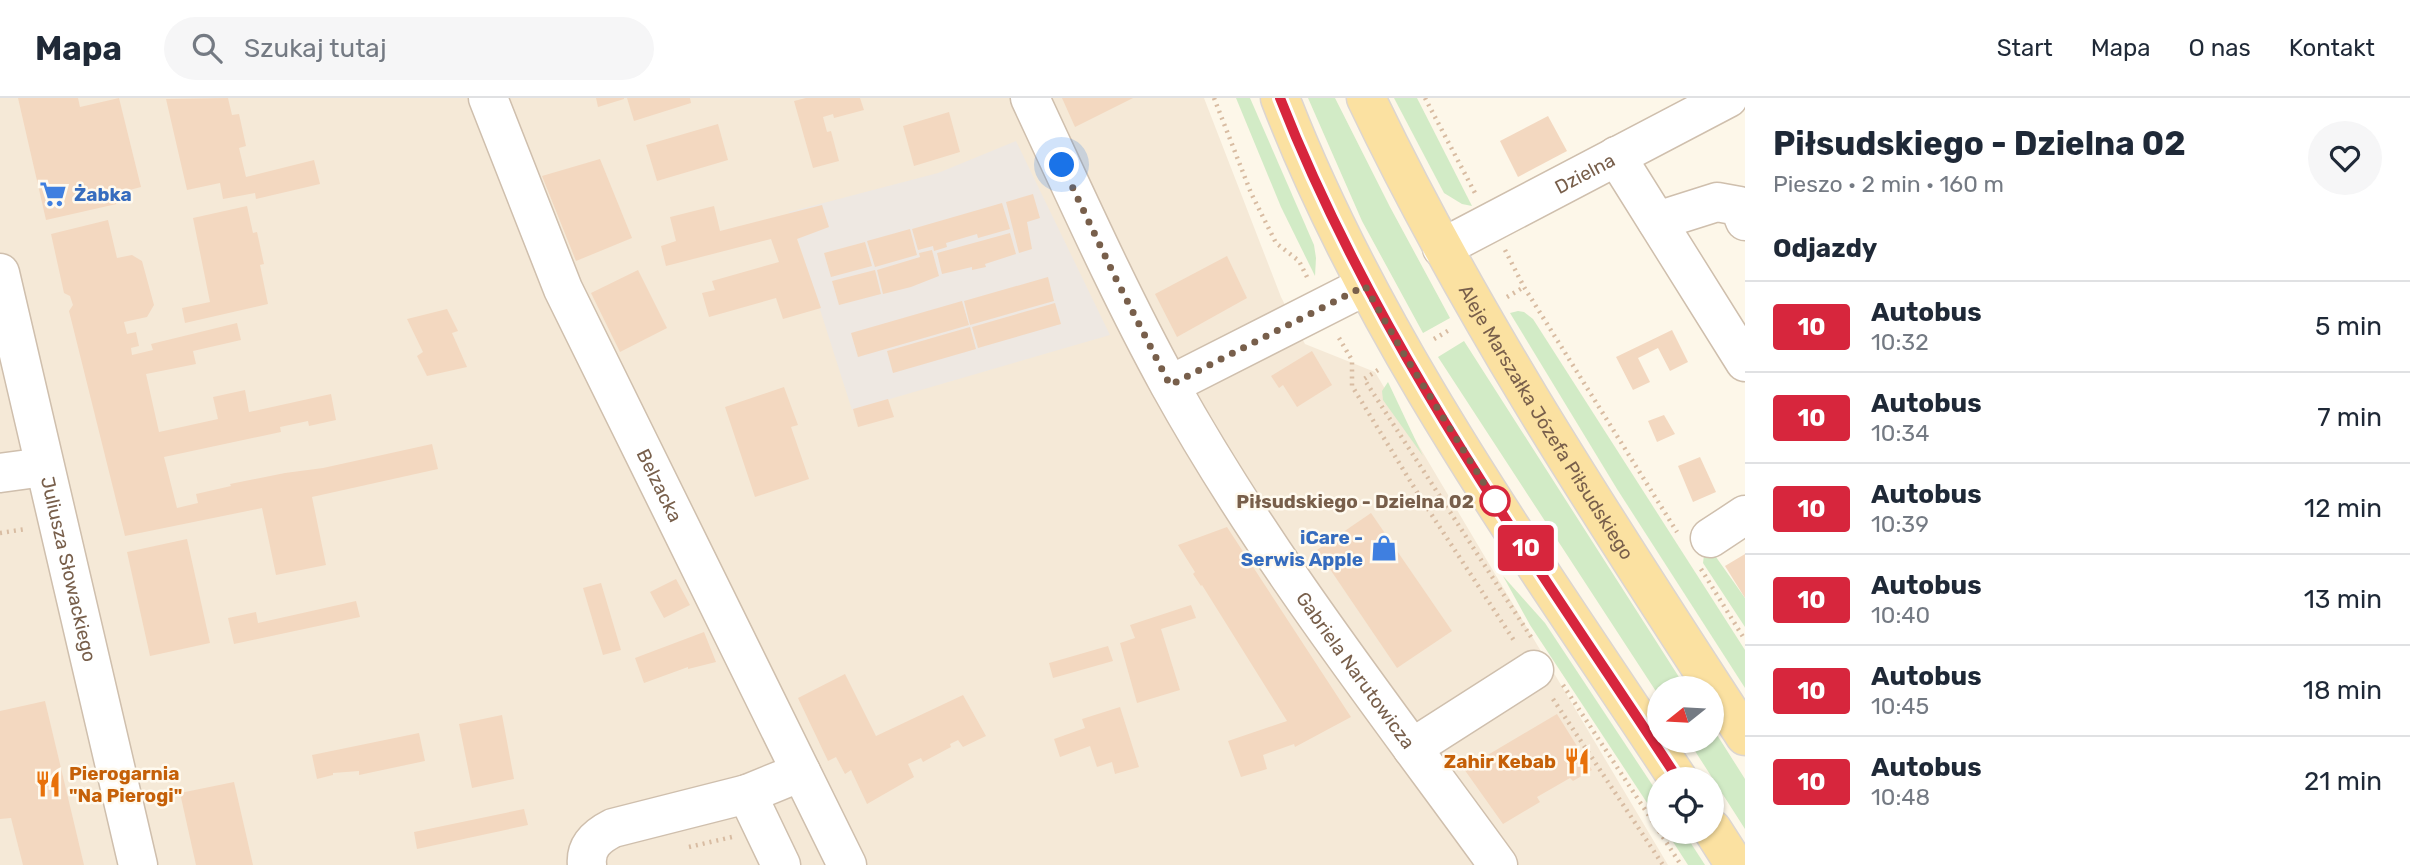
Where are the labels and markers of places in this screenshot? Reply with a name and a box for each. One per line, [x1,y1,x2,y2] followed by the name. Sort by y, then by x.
[38,179,68,209] supermarket icon: Żabka
[74,183,132,206] place label: Żabka
[1480,486,1510,516] marker: Piłsudskiego - Dzielna 02
[1236,490,1474,513] place label: Piłsudskiego - Dzielna 02
[1241,526,1363,571] place label: iCare - Serwis Apple
[1369,533,1399,563] shop icon: iCare - Serwis Apple
[1562,746,1592,776] restaurant icon: Zahir Kebab
[1444,750,1556,773] place label: Zahir Kebab
[69,762,182,807] place label: Pierogarnia "Na Pierogi"
[33,769,63,799] restaurant icon: Pierogarnia "Na Pierogi"

